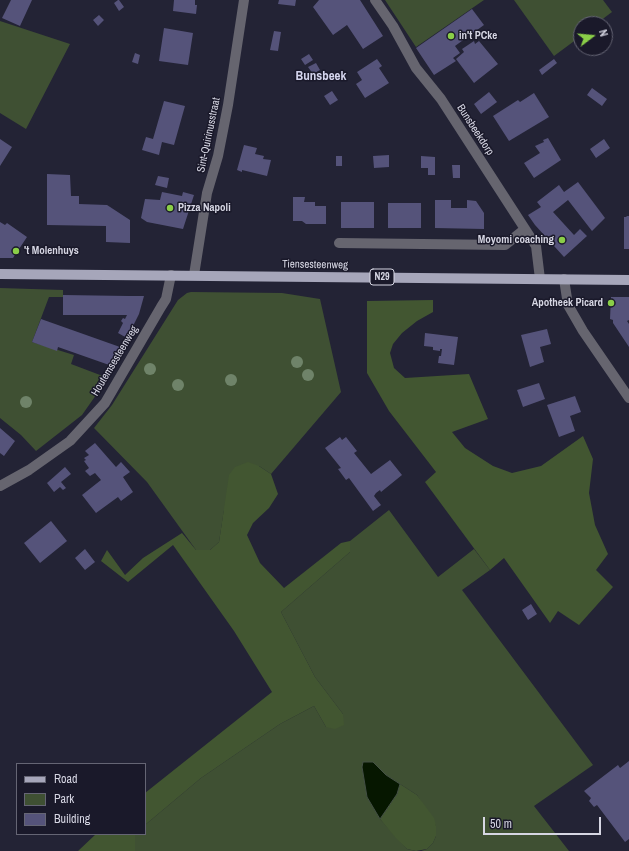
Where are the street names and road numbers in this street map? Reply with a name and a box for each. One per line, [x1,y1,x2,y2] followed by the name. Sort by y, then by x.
[195,96,223,174] street label: Sint-Quirinusstraat
[454,102,496,158] street label: Bunsbeekdorp
[282,258,348,272] street label: Tiensesteenweg
[370,269,394,285] road number: N29
[89,323,141,399] street label: Houtemsesteenweg

